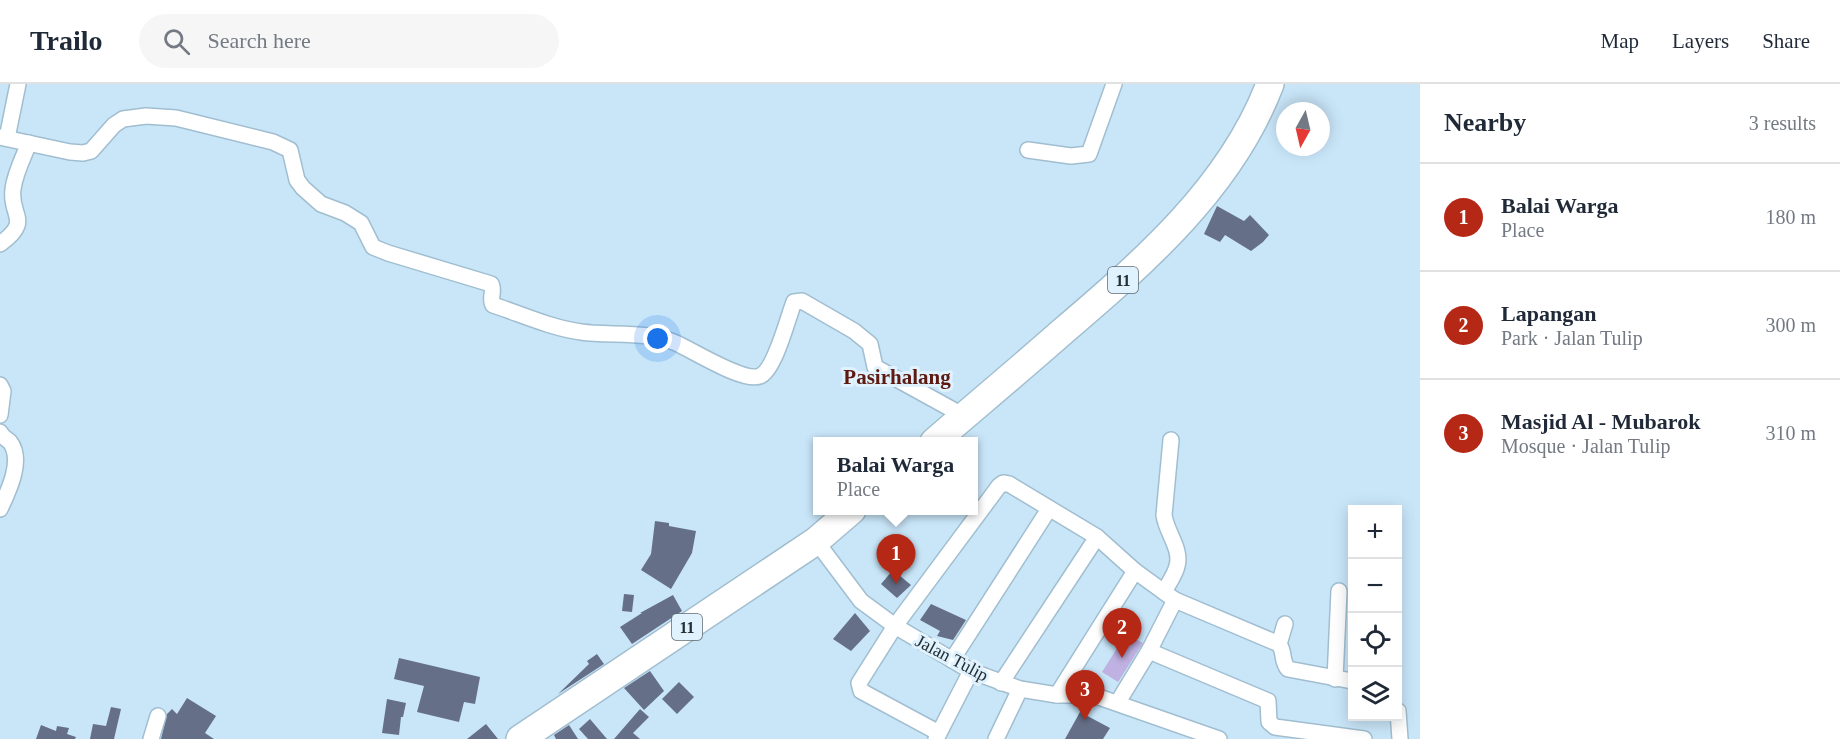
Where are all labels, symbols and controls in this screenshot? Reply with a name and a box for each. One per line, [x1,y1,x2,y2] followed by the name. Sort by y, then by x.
[139,14,559,68] search box
[30,25,103,56] text: Trailo
[160,25,193,58] icon: search
[208,28,311,53] text: Search here
[1601,29,1639,53] text: Map
[1672,29,1729,53] text: Layers
[1762,29,1810,53] text: Share
[1276,102,1330,156] north arrow
[1444,108,1526,137] text: Nearby
[1749,112,1816,134] text: 3 results
[1501,193,1619,218] text: Balai Warga
[1459,206,1469,228] text: 1
[1765,206,1816,228] text: 180 m
[1501,219,1544,241] text: Place
[1108,267,1138,293] road number: 11
[1501,301,1596,326] text: Lapangan
[1459,314,1469,336] text: 2
[1765,314,1816,336] text: 300 m
[643,324,672,353] your location
[1501,327,1643,349] text: Park · Jalan Tulip
[843,365,951,389] district label: Pasirhalang
[1501,409,1700,434] text: Masjid Al - Mubarok
[1459,422,1469,444] text: 3
[1765,422,1816,444] text: 310 m
[1501,435,1670,457] text: Mosque · Jalan Tulip
[813,437,978,515] popup
[837,452,954,477] text: Balai Warga
[837,478,880,500] text: Place
[1348,505,1402,721] map controls
[1348,505,1402,559] button: +
[876,534,916,584] pin: 1
[1348,559,1402,613] button: −
[1102,608,1142,658] pin: 2
[1348,613,1402,667] button: locate
[672,614,702,640] road number: 11
[912,631,992,685] street label: Jalan Tulip
[1348,667,1402,721] button: layers
[1066,670,1104,720] pin: 3

